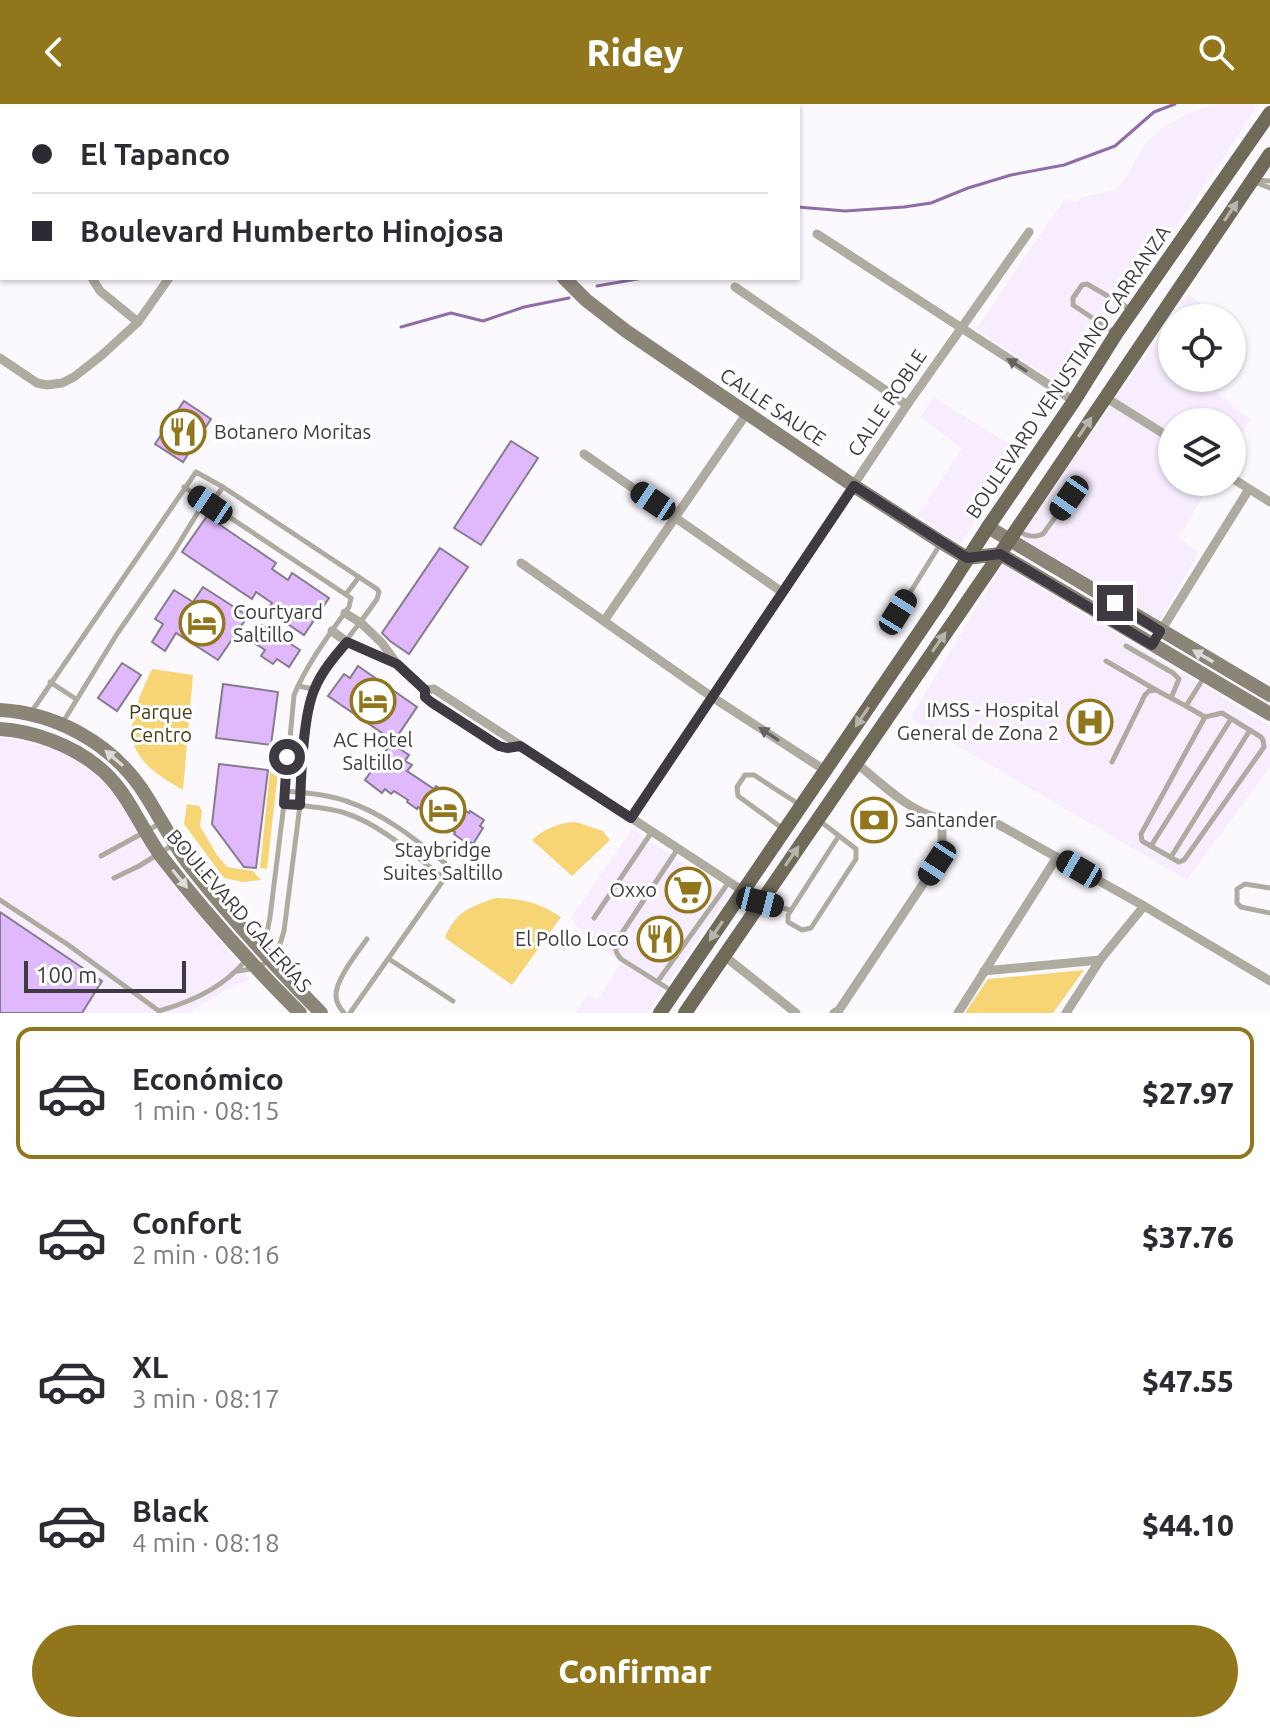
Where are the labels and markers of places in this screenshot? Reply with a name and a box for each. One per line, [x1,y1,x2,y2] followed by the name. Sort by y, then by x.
[159,408,207,456] restaurant icon: Botanero Moritas
[214,420,371,443] place label: Botanero Moritas
[178,599,226,647] hotel icon: Courtyard Saltillo
[233,600,323,646] place label: Courtyard Saltillo
[349,677,397,725] hotel icon: AC Hotel Saltillo
[897,698,1059,744] place label: IMSS - Hospital General de Zona 2
[1066,698,1114,746] hospital icon: IMSS - Hospital General de Zona 2
[333,728,413,774] place label: AC Hotel Saltillo
[419,786,467,834] hotel icon: Staybridge Suites Saltillo
[850,796,898,844] bank icon: Santander
[905,808,997,831] place label: Santander
[383,838,503,884] place label: Staybridge Suites Saltillo
[664,866,712,914] supermarket icon: Oxxo
[609,878,657,901] place label: Oxxo
[636,915,684,963] restaurant icon: El Pollo Loco
[515,927,629,950] place label: El Pollo Loco

